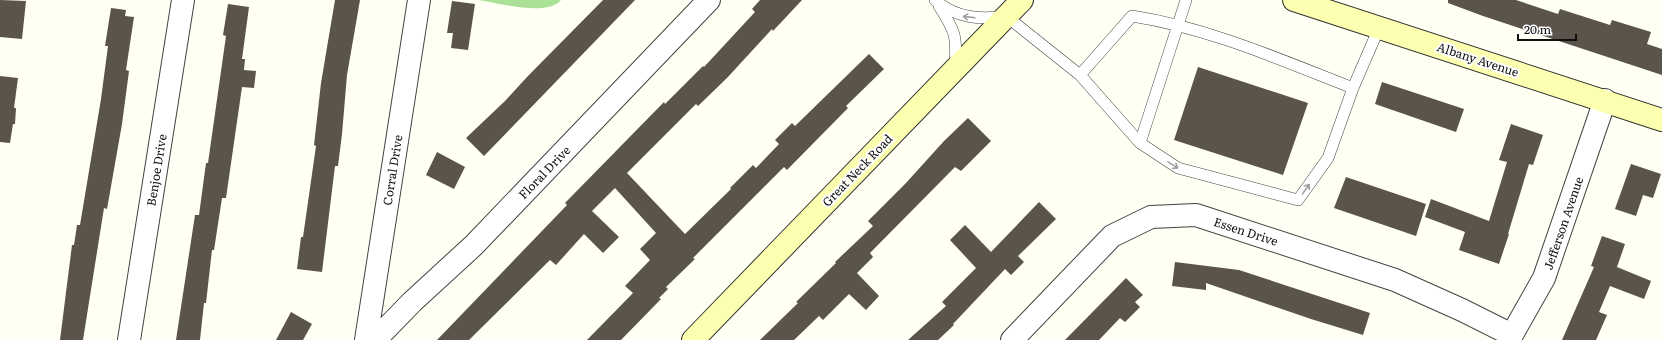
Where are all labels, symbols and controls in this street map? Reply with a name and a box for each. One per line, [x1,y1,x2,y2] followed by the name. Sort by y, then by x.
[963,13,976,21] one-way arrow
[1518,16,1576,42] scale bar
[1524,20,1551,38] text: 20 m
[1435,37,1521,81] street label: Albany Avenue
[818,129,897,210] street label: Great Neck Road
[141,133,171,207] street label: Benjoe Drive
[378,133,406,207] street label: Corral Drive
[514,141,574,203] street label: Floral Drive
[1167,161,1179,169] one-way arrow
[1539,174,1587,272] street label: Jefferson Avenue
[1302,183,1310,194] one-way arrow
[1212,212,1280,250] street label: Essen Drive

